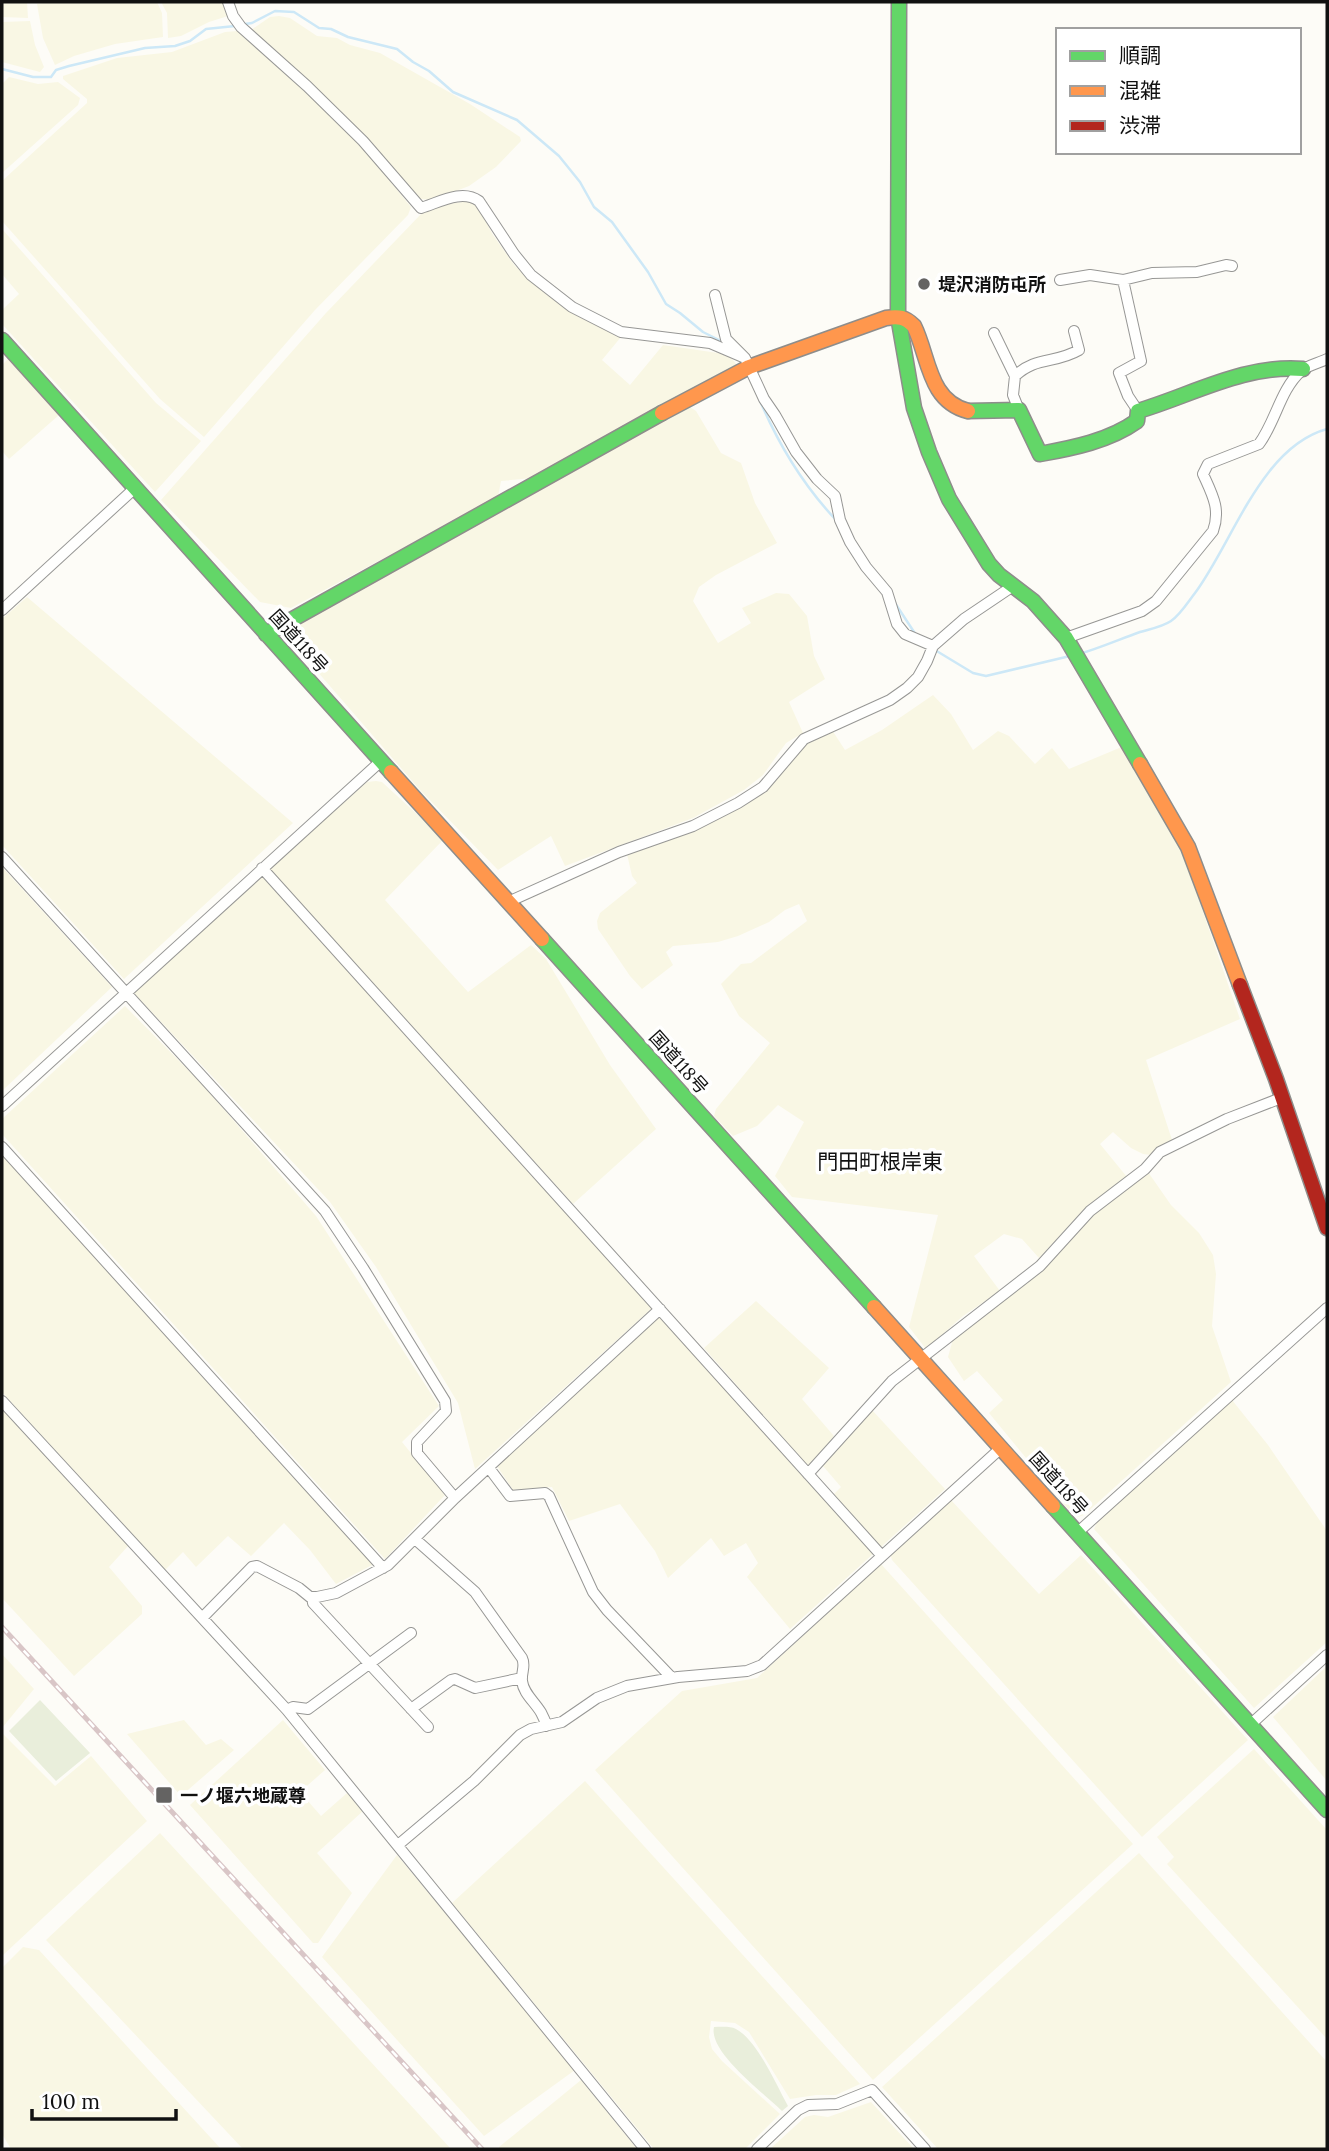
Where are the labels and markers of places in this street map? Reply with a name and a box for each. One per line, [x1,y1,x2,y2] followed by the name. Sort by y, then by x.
[938,273,1046,296] place label: 堤沢消防屯所
[916,276,932,292] marker: 堤沢消防屯所
[180,1784,306,1807] place label: 一ノ堰六地蔵尊
[154,1785,174,1805] marker: 一ノ堰六地蔵尊

